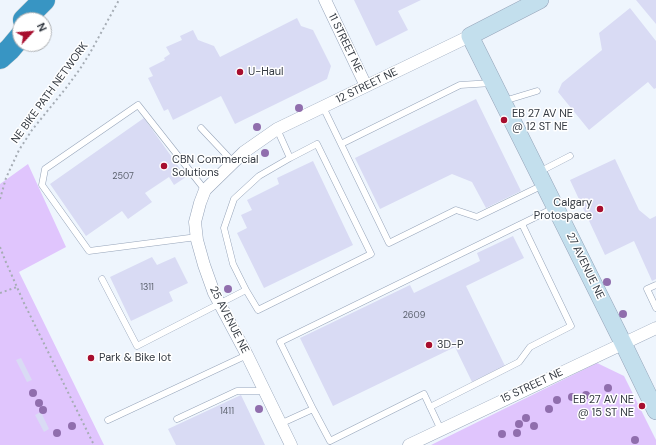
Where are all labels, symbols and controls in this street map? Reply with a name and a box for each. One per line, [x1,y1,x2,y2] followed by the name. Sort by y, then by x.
[325,11,365,75] street label: 11 STREET NE
[12,12,52,52] north arrow
[34,21,50,34] text: N
[9,40,91,146] street label: NE BIKE PATH NETWORK
[248,65,283,79] place label: U-Haul
[334,65,400,107] street label: 12 STREET NE
[235,67,245,77] marker: U-Haul
[512,107,573,133] place label: EB 27 AV NE @ 12 ST NE
[499,115,509,125] marker: EB 27 AV NE @ 12 ST NE
[172,153,259,179] place label: CBN Commercial Solutions
[159,161,169,171] marker: CBN Commercial Solutions
[112,172,134,182] house number: 2507
[534,196,592,222] place label: Calgary Protospace
[595,204,605,214] marker: Calgary Protospace
[563,231,607,301] street label: 27 AVENUE NE
[140,283,154,293] house number: 1311
[206,284,252,356] street label: 25 AVENUE NE
[403,311,425,321] house number: 2609
[437,338,463,352] place label: 3D-P
[424,340,434,350] marker: 3D-P
[99,351,171,365] place label: Park & Bike lot
[86,353,96,363] marker: Park & Bike lot
[499,366,565,406] street label: 15 STREET NE
[573,393,634,419] place label: EB 27 AV NE @ 15 ST NE
[637,401,647,411] marker: EB 27 AV NE @ 15 ST NE
[220,407,234,417] house number: 1411

